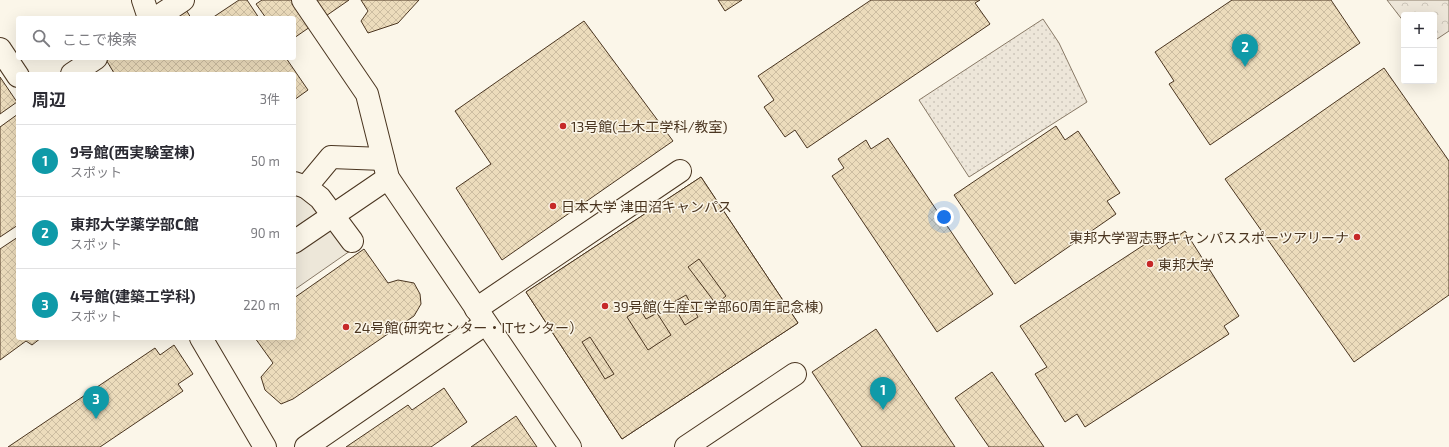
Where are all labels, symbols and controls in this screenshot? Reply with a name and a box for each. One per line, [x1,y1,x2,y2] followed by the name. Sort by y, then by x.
[1401,12,1437,84] map controls
[1401,12,1437,48] button: +
[16,16,296,60] search box
[30,27,52,49] icon: search
[62,30,137,48] text: ここで検索
[1232,34,1258,67] pin: 2
[1401,48,1437,84] button: −
[32,89,66,109] text: 周辺
[260,91,280,107] text: 3件
[571,118,728,135] place label: 13号館(土木工学科/教室)
[558,121,568,131] marker: 13号館(土木工学科/教室)
[70,143,195,161] text: 9号館(西実験室棟)
[42,153,48,169] text: 1
[251,153,280,169] text: 50 m
[70,164,122,180] text: スポット
[561,198,732,215] place label: 日本大学 津田沼キャンパス
[548,201,558,211] marker: 日本大学 津田沼キャンパス
[934,207,954,227] your location
[70,215,199,233] text: 東邦大学薬学部C館
[41,225,49,241] text: 2
[250,225,280,241] text: 90 m
[1069,229,1349,246] place label: 東邦大学習志野キャンパススポーツアリーナ
[1352,232,1362,242] marker: 東邦大学習志野キャンパススポーツアリーナ
[70,236,122,252] text: スポット
[1158,256,1214,273] place label: 東邦大学
[1145,259,1155,269] marker: 東邦大学
[70,287,196,305] text: 4号館(建築工学科)
[41,297,49,313] text: 3
[243,297,280,313] text: 220 m
[613,298,823,315] place label: 39号館(生産工学部60周年記念棟)
[600,301,610,311] marker: 39号館(生産工学部60周年記念棟)
[70,308,122,324] text: スポット
[354,319,583,336] place label: 24号館(研究センター・ITセンター）
[341,322,351,332] marker: 24号館(研究センター・ITセンター）
[870,377,896,410] pin: 1
[83,386,109,419] pin: 3

